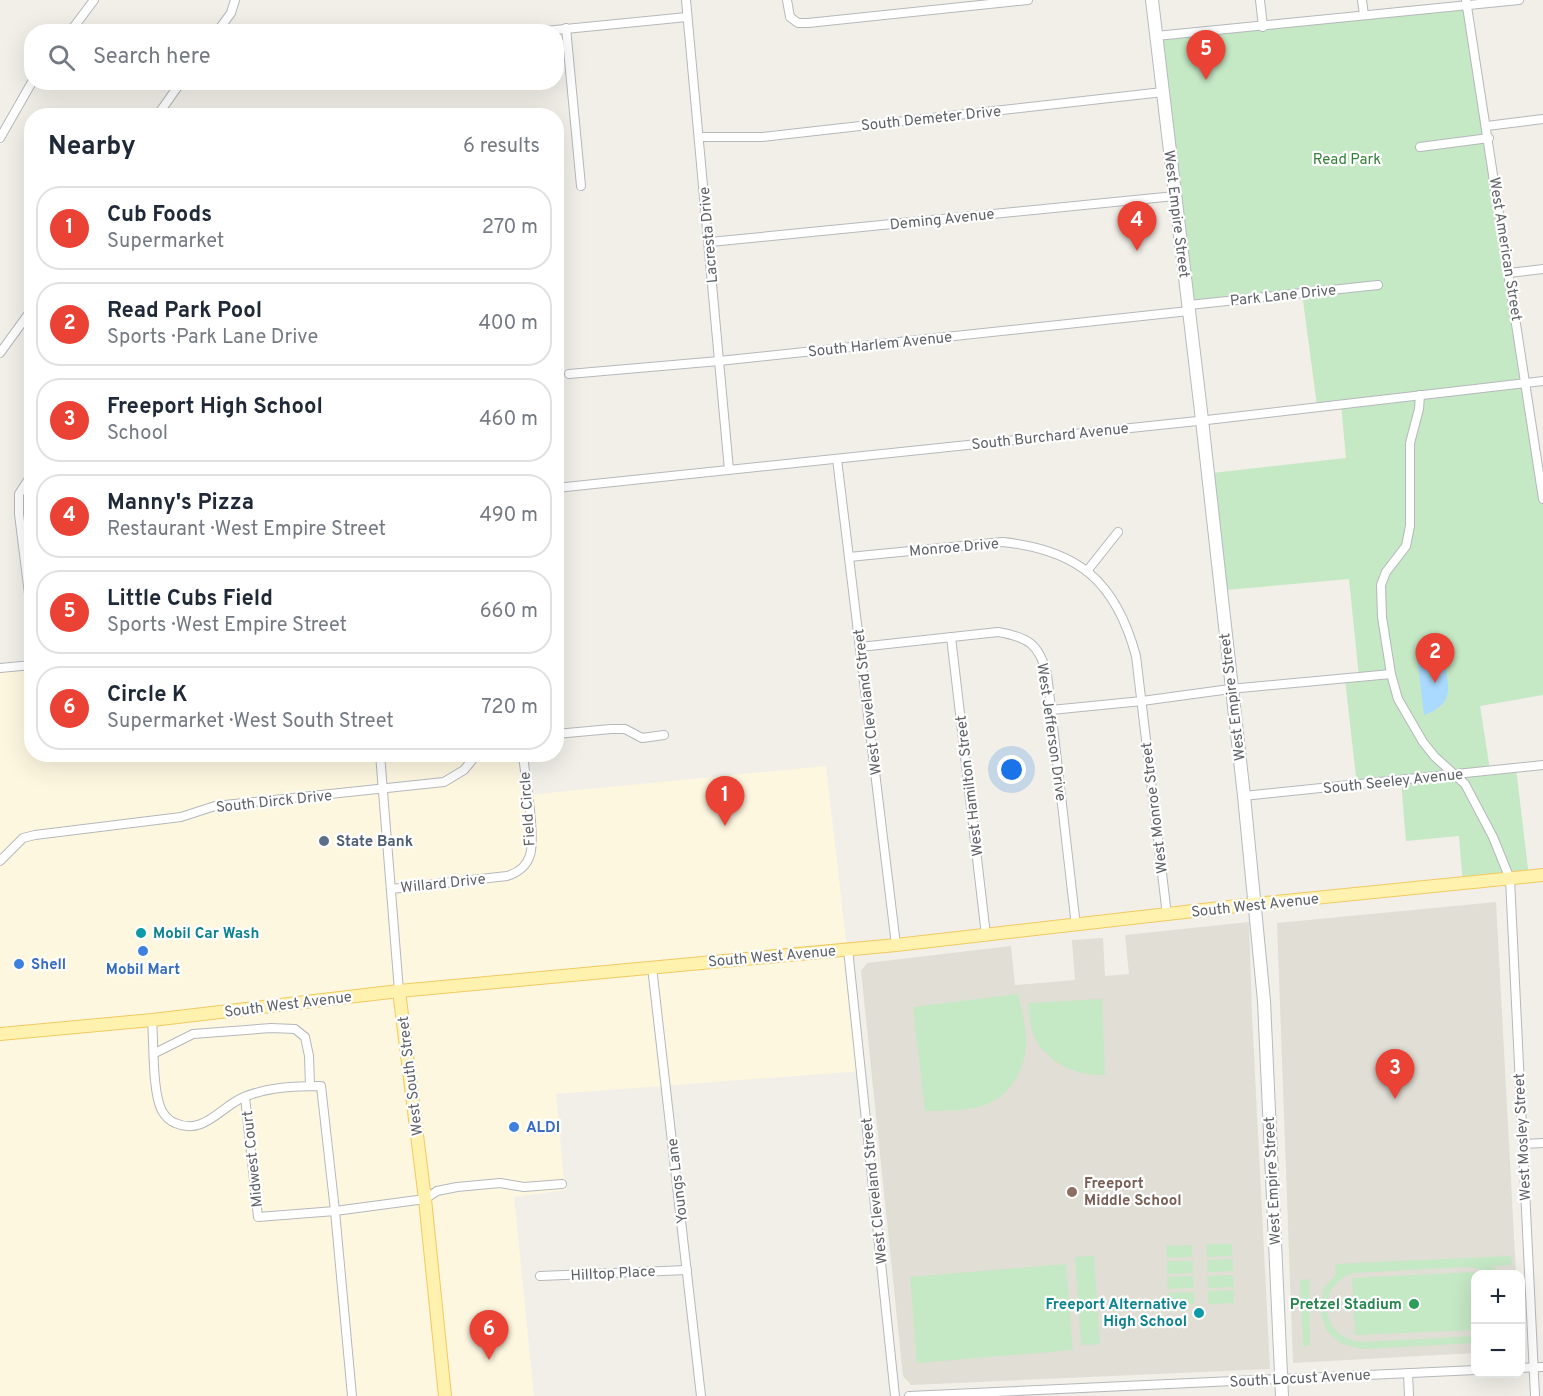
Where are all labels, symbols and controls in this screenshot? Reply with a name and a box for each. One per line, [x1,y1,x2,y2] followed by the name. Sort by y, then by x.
[24,24,564,90] search box
[1186,31,1226,80] pin: 5
[45,41,78,74] icon: search
[93,44,211,71] text: Search here
[860,103,1002,136] street label: South Demeter Drive
[48,131,136,164] text: Nearby
[463,134,540,160] text: 6 results
[1158,149,1193,279] street label: West Empire Street
[1313,151,1381,170] park label: Read Park
[1484,176,1525,322] street label: West American Street
[696,186,723,284] street label: Lacresta Drive
[107,202,212,229] text: Cub Foods
[1118,202,1156,251] pin: 4
[889,206,995,235] street label: Deming Avenue
[66,215,74,241] text: 1
[482,215,538,241] text: 270 m
[107,229,224,255] text: Supermarket
[1229,281,1337,312] street label: Park Lane Drive
[107,298,262,325] text: Read Park Pool
[63,311,76,337] text: 2
[478,311,538,337] text: 400 m
[107,325,318,351] text: Sports · Park Lane Drive
[807,328,953,363] street label: South Harlem Avenue
[107,394,323,421] text: Freeport High School
[64,407,76,433] text: 3
[479,407,538,433] text: 460 m
[971,420,1130,455] street label: South Burchard Avenue
[107,421,168,447] text: School
[107,490,254,517] text: Manny's Pizza
[63,503,76,529] text: 4
[480,503,538,529] text: 490 m
[107,517,386,543] text: Restaurant · West Empire Street
[908,535,1000,562] street label: Monroe Drive
[107,586,273,613] text: Little Cubs Field
[63,599,76,625] text: 5
[480,599,538,625] text: 660 m
[107,613,347,639] text: Sports · West Empire Street
[850,628,887,776] street label: West Cleveland Street
[1216,632,1251,762] street label: West Empire Street
[1416,634,1454,683] pin: 2
[1031,662,1070,802] street label: West Jefferson Drive
[107,682,188,709] text: Circle K
[63,695,76,721] text: 6
[481,695,538,721] text: 720 m
[107,709,394,735] text: Supermarket · West South Street
[952,714,989,857] street label: West Hamilton Street
[1138,741,1173,875] street label: West Monroe Street
[997,755,1026,784] your location
[1322,766,1464,799] street label: South Seeley Avenue
[516,771,541,847] street label: Field Circle
[706,776,744,826] pin: 1
[215,787,333,818] street label: South Dirck Drive
[336,833,413,852] place label: State Bank
[317,834,331,848] marker: State Bank
[400,871,487,898] street label: Willard Drive
[1190,890,1320,923] street label: South West Avenue
[153,925,259,944] place label: Mobil Car Wash
[134,926,148,940] marker: Mobil Car Wash
[707,942,837,973] street label: South West Avenue
[136,944,150,958] marker: Mobil Mart
[31,956,66,975] place label: Shell
[12,957,26,971] marker: Shell
[106,961,180,980] place label: Mobil Mart
[223,988,353,1023] street label: South West Avenue
[395,1015,428,1137] street label: West South Street
[1376,1050,1414,1099] pin: 3
[1511,1072,1536,1201] street label: West Mosley Street
[239,1109,268,1208] street label: Midwest Court
[1261,1116,1286,1246] street label: West Empire Street
[858,1117,893,1265] street label: West Cleveland Street
[526,1119,560,1138] place label: ALDI
[507,1120,521,1134] marker: ALDI
[664,1137,693,1225] street label: Youngs Lane
[1084,1175,1182,1211] place label: Freeport Middle School
[1065,1185,1079,1199] marker: Freeport Middle School
[570,1263,656,1286] street label: Hilltop Place
[1471,1270,1525,1378] map controls
[1471,1270,1525,1324] button: +
[1045,1296,1187,1332] place label: Freeport Alternative High School
[1290,1296,1402,1315] place label: Pretzel Stadium
[1407,1297,1421,1311] marker: Pretzel Stadium
[1192,1306,1206,1320] marker: Freeport Alternative High School
[470,1310,508,1360] pin: 6
[1471,1324,1525,1378] button: −
[1229,1366,1371,1393] street label: South Locust Avenue

